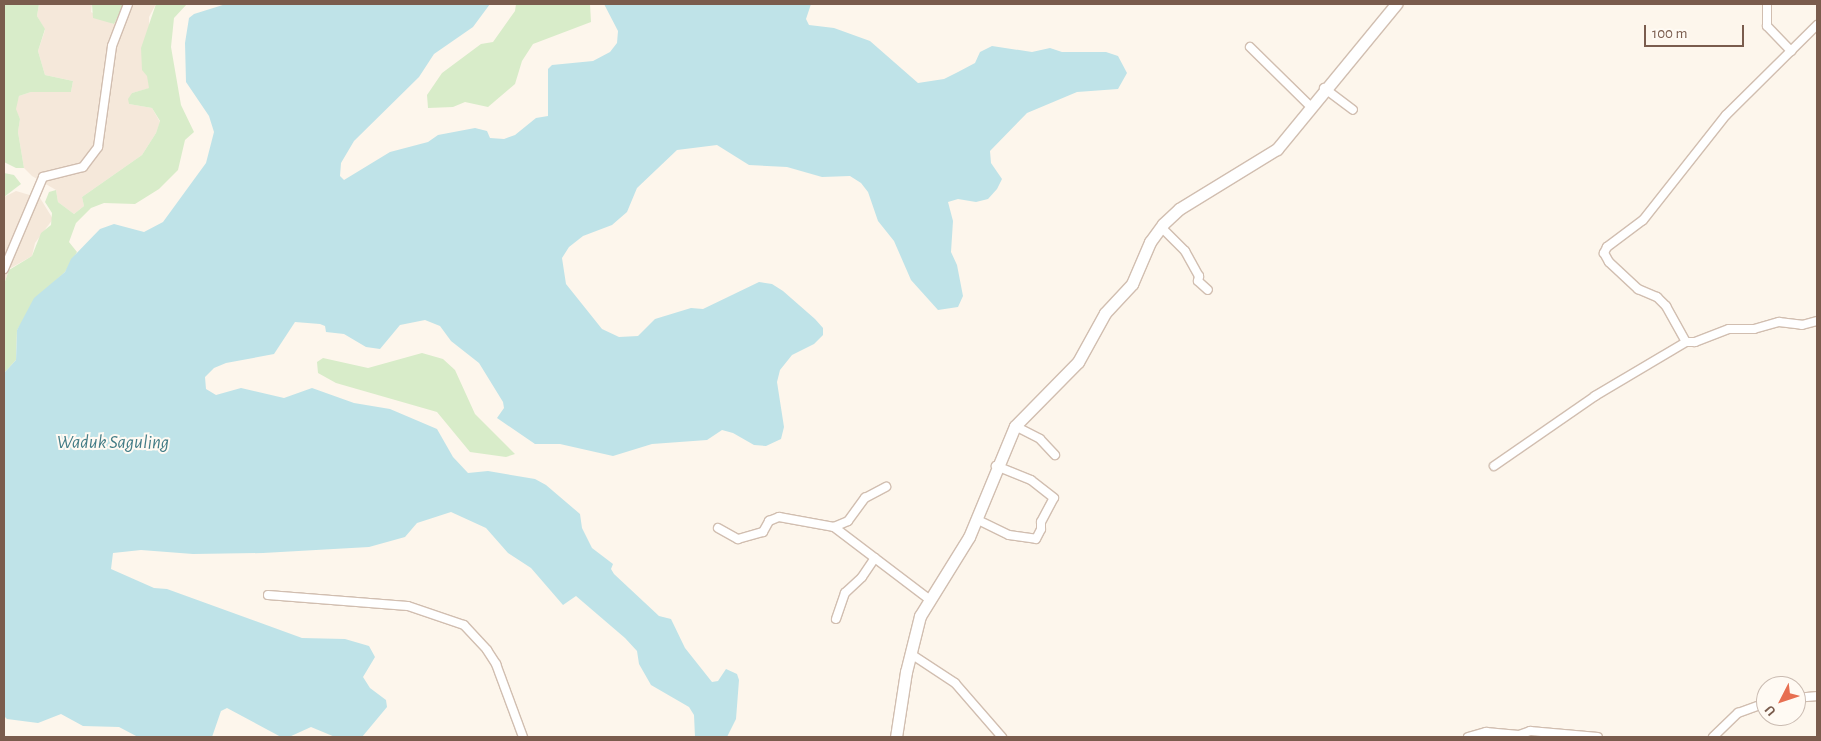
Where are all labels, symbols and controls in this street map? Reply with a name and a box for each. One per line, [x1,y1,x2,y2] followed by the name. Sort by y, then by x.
[1646,15,1746,47] scale bar
[1652,26,1687,41] text: 100 m
[57,432,169,454] water label: Waduk Saguling
[1756,676,1806,726] north arrow
[1762,702,1779,718] text: U

